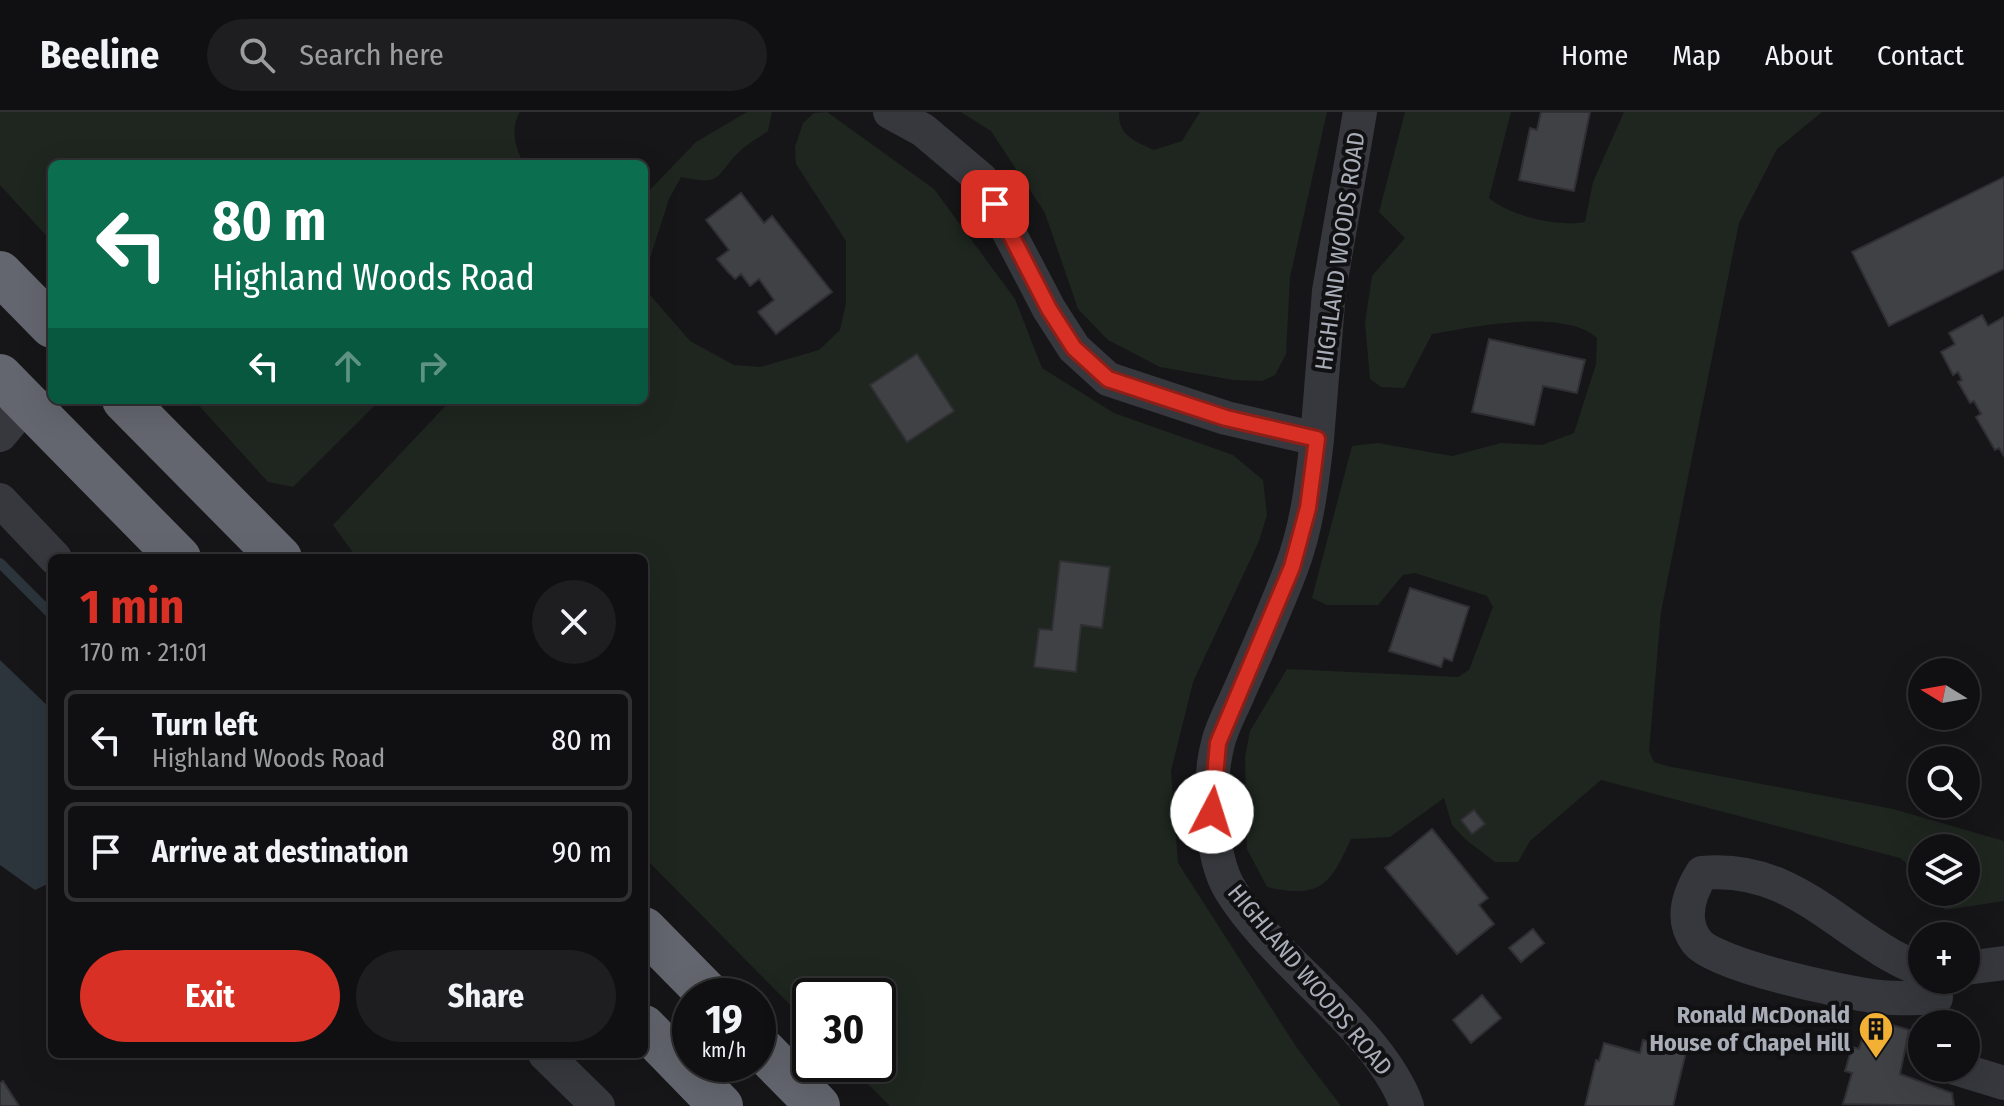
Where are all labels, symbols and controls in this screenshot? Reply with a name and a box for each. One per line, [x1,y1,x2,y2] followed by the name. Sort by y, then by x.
[207,19,767,91] search box
[40,32,159,78] text: Beeline
[235,33,279,77] icon: search
[299,37,444,73] text: Search here
[1561,39,1628,72] text: Home
[1672,39,1721,72] text: Map
[1765,39,1833,72] text: About
[1877,39,1964,72] text: Contact
[1309,130,1371,372] street label: HIGHLAND WOODS ROAD
[961,170,1029,238] pin
[973,182,1017,226] icon: arrive
[212,188,327,255] text: 80 m
[80,192,184,296] icon: left
[212,256,535,300] text: Highland Woods Road
[242,344,286,388] icon: left
[326,344,370,388] icon: ahead
[410,344,454,388] icon: right
[80,578,185,636] text: 1 min
[532,580,616,664] button: close
[80,637,207,668] text: 170 m · 21:01
[1908,658,1980,730] north arrow
[1908,658,1980,1082] map controls
[152,707,258,743] text: Turn left
[84,718,128,762] icon: left
[551,722,612,758] text: 80 m
[152,743,385,774] text: Highland Woods Road
[1908,746,1980,818] button: search
[1170,770,1254,854] position arrow
[84,830,128,874] icon: arrive
[152,834,409,870] text: Arrive at destination
[552,834,612,870] text: 90 m
[1908,834,1980,906] button: layers
[1222,879,1398,1081] street label: HIGHLAND WOODS ROAD
[1908,922,1980,994] button: +
[80,950,340,1042] button: Exit
[356,950,616,1042] button: Share
[792,978,896,1082] speed limit sign: 30
[705,996,743,1044] text: 19
[1650,1001,1850,1057] place label: Ronald McDonald House of Chapel Hill
[1857,1010,1895,1060] building icon: Ronald McDonald House of Chapel Hill
[1908,1010,1980,1082] button: −
[702,1038,746,1062] text: km/h

